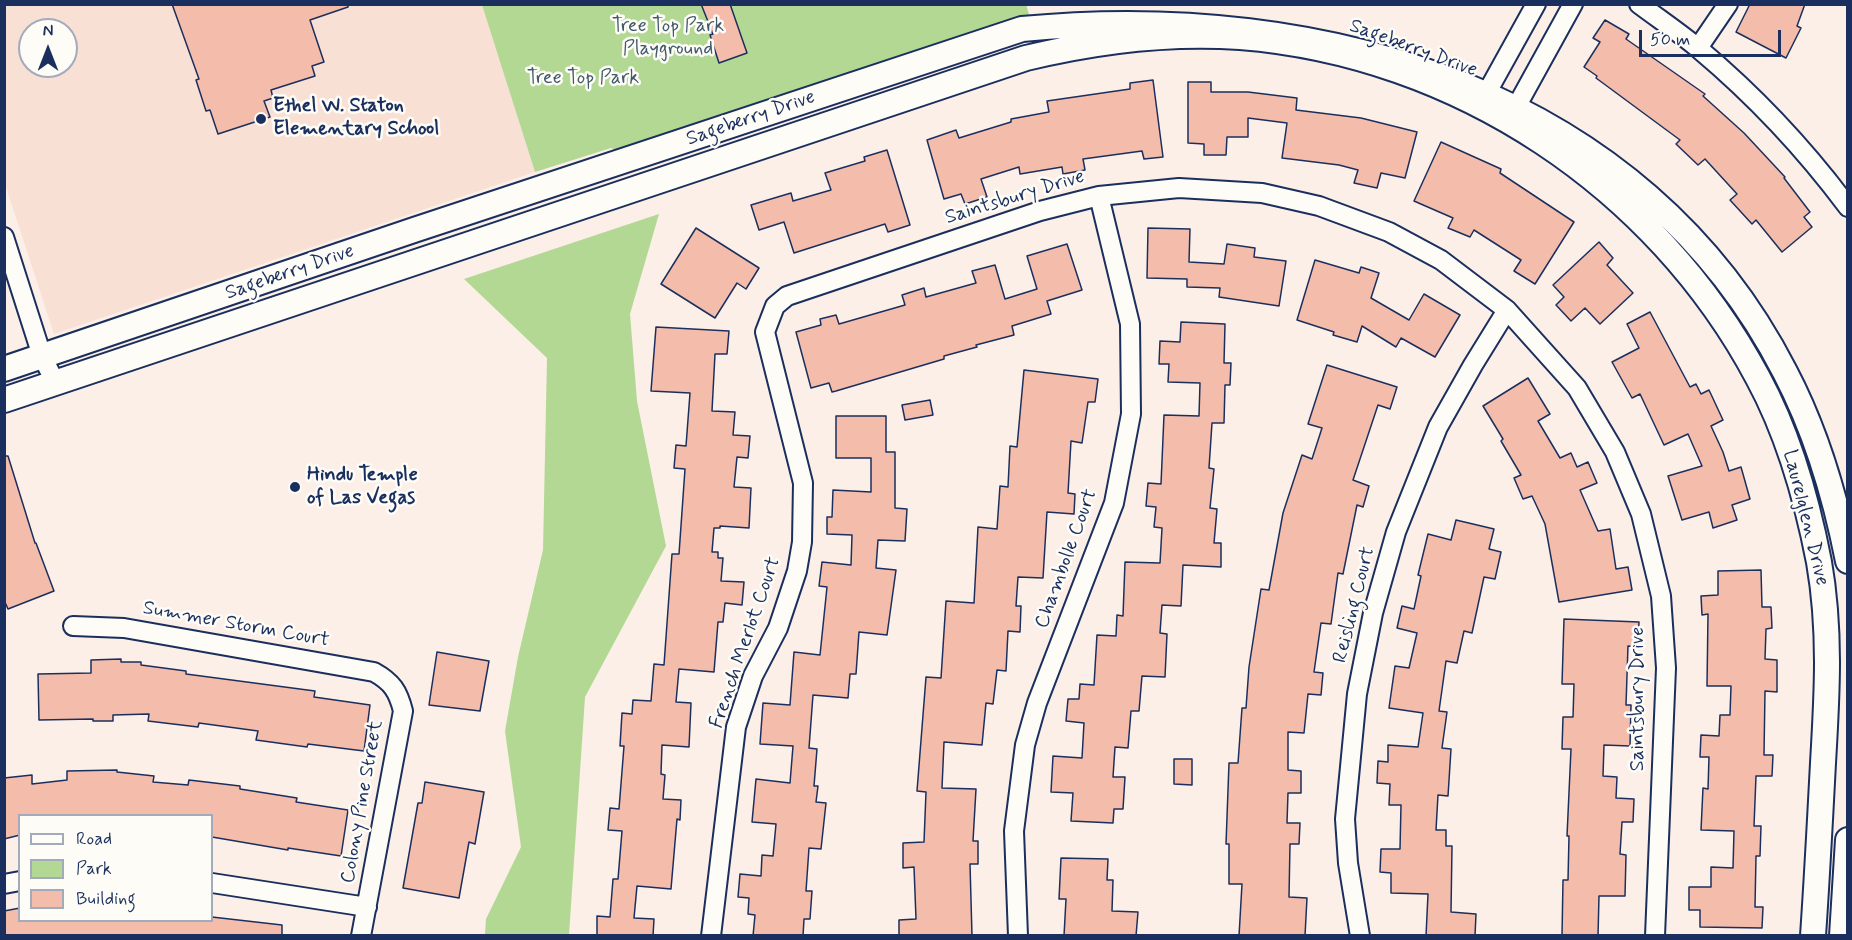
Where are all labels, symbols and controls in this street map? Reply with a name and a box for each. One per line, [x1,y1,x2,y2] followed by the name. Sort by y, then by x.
[612,15,724,62] park label: Tree Top Park Playground
[1346,15,1480,83] street label: Sageberry Drive
[18,18,78,78] north arrow
[1642,18,1784,56] scale bar
[43,21,53,42] text: N
[1650,28,1690,52] text: 50 m
[527,67,639,91] park label: Tree Top Park
[684,86,818,152] street label: Sageberry Drive
[273,95,439,142] place label: Ethel W. Staton Elementary School
[254,112,268,126] marker: Ethel W. Staton Elementary School
[942,165,1088,231] street label: Saintsbury Drive
[223,240,357,306] street label: Sageberry Drive
[1777,448,1833,588] street label: Laurelglen Drive
[307,464,418,511] place label: Hindu Temple of Las Vegas
[288,480,302,494] marker: Hindu Temple of Las Vegas
[1031,486,1103,632] street label: Chambolle Court
[1329,544,1381,666] street label: Reisling Court
[705,554,787,732] street label: French Merlot Court
[141,597,331,653] street label: Summer Storm Court
[1627,627,1651,771] street label: Saintsbury Drive
[337,719,389,885] street label: Colony Pine Street
[18,814,213,922] legend
[76,827,112,851] text: Road
[76,857,112,881] text: Park
[76,887,136,911] text: Building

